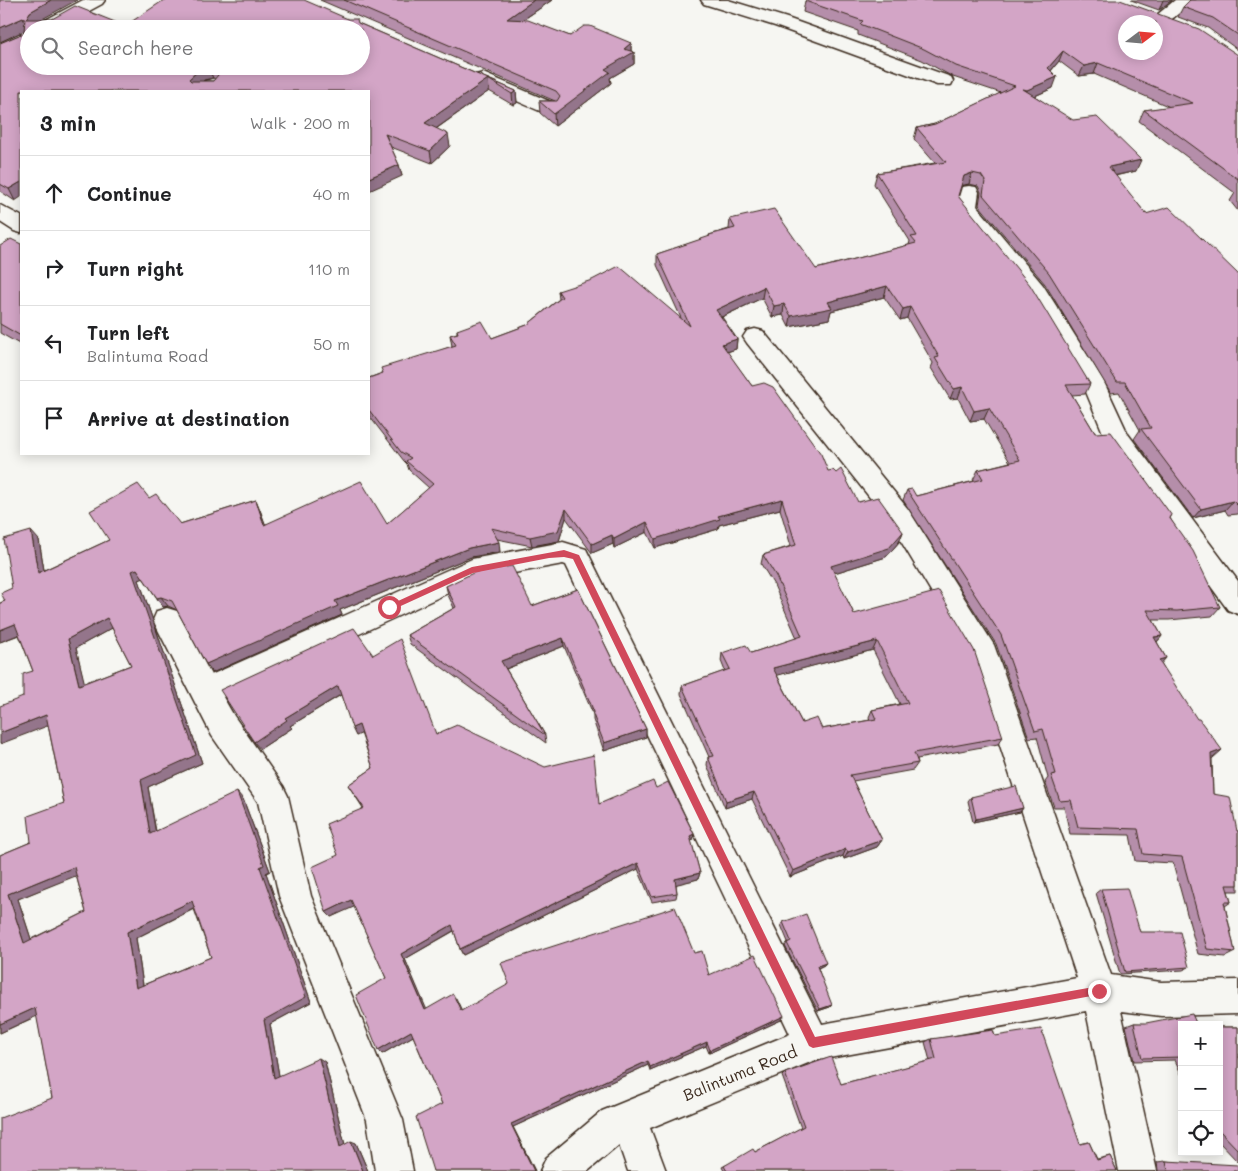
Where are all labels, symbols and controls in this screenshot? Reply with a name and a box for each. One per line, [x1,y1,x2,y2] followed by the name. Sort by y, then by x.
[1118,15,1163,60] north arrow
[20,20,370,75] search box
[38,34,66,62] icon: search
[78,35,194,60] text: Search here
[40,109,96,136] text: 3 min
[250,112,350,133] text: Walk · 200 m
[40,179,68,207] icon: ahead
[87,181,172,206] text: Continue
[313,183,350,204] text: 40 m
[40,254,68,282] icon: right
[87,256,184,281] text: Turn right
[308,258,350,279] text: 110 m
[87,320,170,345] text: Turn left
[40,329,68,357] icon: left
[313,333,350,354] text: 50 m
[87,345,208,366] text: Balintuma Road
[40,404,68,432] icon: arrive
[87,406,290,431] text: Arrive at destination
[378,596,401,619] route start
[1088,980,1111,1003] route end
[1178,1021,1223,1156] map controls
[1178,1021,1223,1066] button: +
[680,1040,800,1105] street label: Balintuma Road
[1178,1066,1223,1111] button: −
[1178,1111,1223,1156] button: locate

